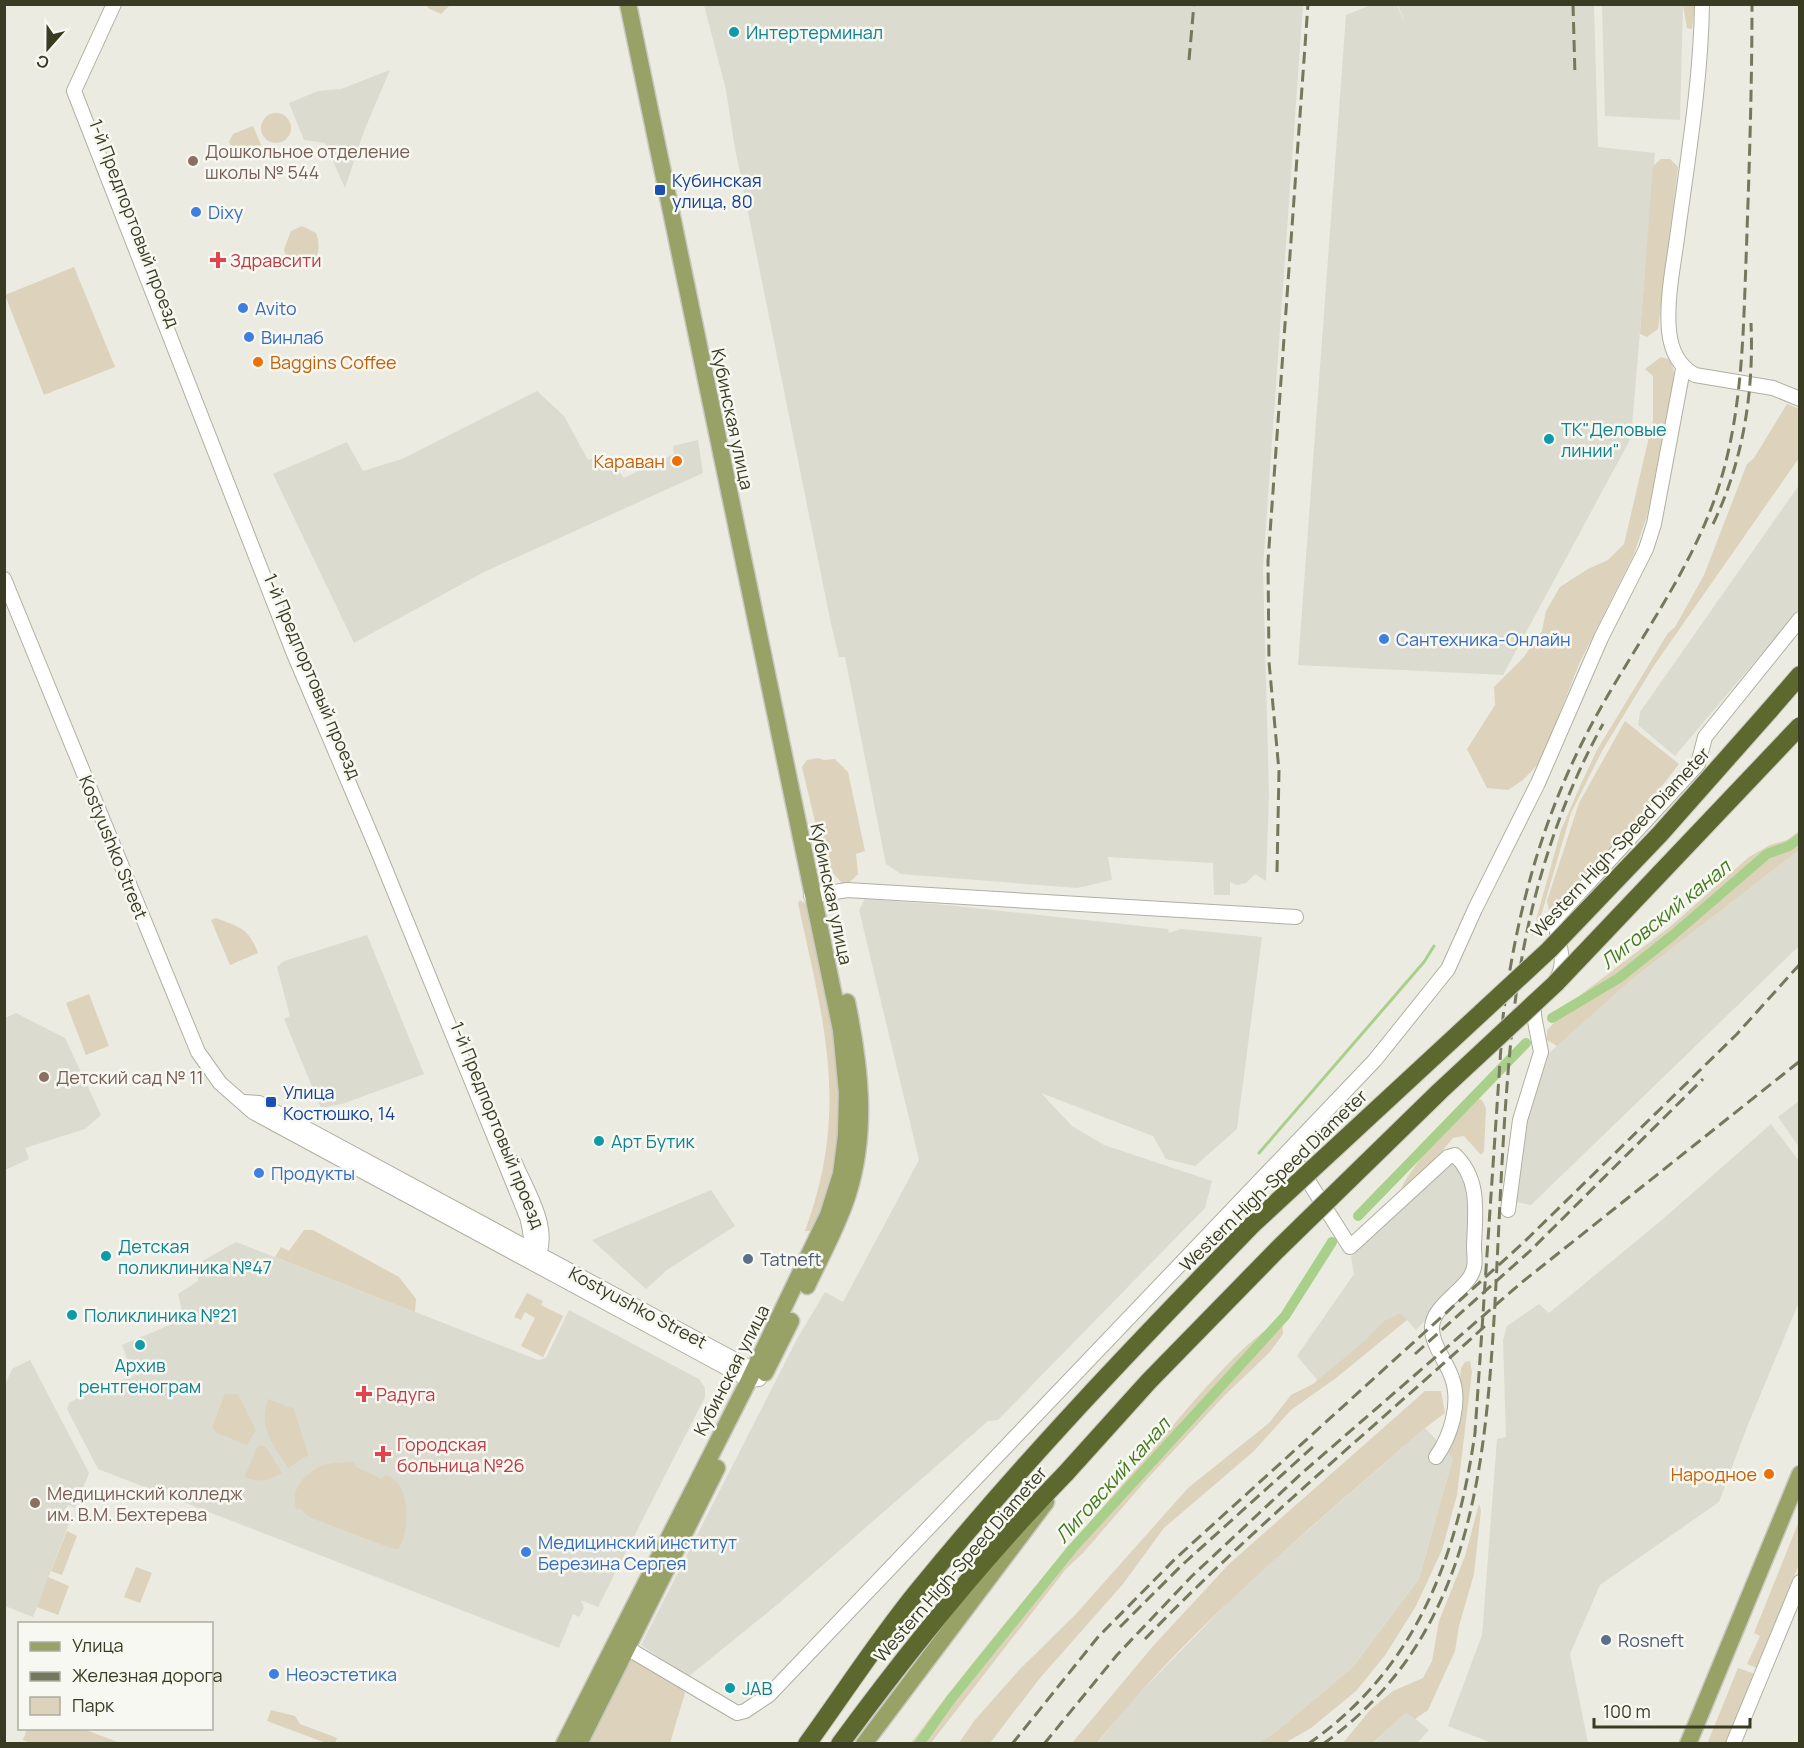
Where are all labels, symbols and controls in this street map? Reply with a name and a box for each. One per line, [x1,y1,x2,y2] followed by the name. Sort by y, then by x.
[18,18,78,78] north arrow
[746,20,883,44] place label: Интертерминал
[727,25,741,39] marker: Интертерминал
[33,50,52,74] text: С
[84,115,186,331] street label: 1-й Предпортовый проезд
[205,139,410,184] place label: Дошкольное отделение школы № 544
[186,154,200,168] marker: Дошкольное отделение школы № 544
[672,168,762,213] place label: Кубинская улица, 80
[653,183,667,197] marker: Кубинская улица, 80
[208,200,244,224] place label: Dixy
[189,205,203,219] marker: Dixy
[230,248,321,272] place label: Здравсити
[211,253,225,267] marker: Здравсити
[255,296,297,320] place label: Avito
[236,301,250,315] marker: Avito
[261,325,324,349] place label: Винлаб
[242,330,256,344] marker: Винлаб
[706,346,760,492] street label: Кубинская улица
[270,350,396,374] place label: Baggins Coffee
[251,355,265,369] marker: Baggins Coffee
[1561,417,1667,462] place label: ТК"Деловые линии"
[1542,432,1556,446] marker: ТК"Деловые линии"
[593,449,665,473] place label: Караван
[670,454,684,468] marker: Караван
[259,570,367,783] street label: 1-й Предпортовый проезд
[1396,627,1571,651] place label: Сантехника-Онлайн
[1377,632,1391,646] marker: Сантехника-Онлайн
[1525,741,1715,942] street label: Western High-Speed Diameter
[74,772,154,922] street label: Kostyushko Street
[805,821,859,967] street label: Кубинская улица
[1594,852,1737,975] water label: Лиговский канал
[445,1018,551,1232] street label: 1-й Предпортовый проезд
[56,1065,203,1089] place label: Детский сад № 11
[37,1070,51,1084] marker: Детский сад № 11
[283,1080,395,1125] place label: Улица Костюшко, 14
[1174,1083,1372,1276] street label: Western High-Speed Diameter
[264,1095,278,1109] marker: Улица Костюшко, 14
[611,1129,696,1153] place label: Арт Бутик
[592,1134,606,1148] marker: Арт Бутик
[271,1161,355,1185] place label: Продукты
[252,1166,266,1180] marker: Продукты
[118,1234,272,1279] place label: Детская поликлиника №47
[760,1247,821,1271] place label: Tatneft
[99,1249,113,1263] marker: Детская поликлиника №47
[741,1252,755,1266] marker: Tatneft
[565,1260,711,1354] street label: Kostyushko Street
[688,1300,774,1440] street label: Кубинская улица
[84,1303,238,1327] place label: Поликлиника №21
[65,1308,79,1322] marker: Поликлиника №21
[133,1338,147,1352] marker: Архив рентгенограм
[79,1353,201,1398] place label: Архив рентгенограм
[376,1382,435,1406] place label: Радуга
[357,1387,371,1401] marker: Радуга
[1048,1410,1177,1549] water label: Лиговский канал
[397,1432,525,1477] place label: Городская больница №26
[374,1445,392,1463] marker: Городская больница №26
[868,1461,1052,1667] street label: Western High-Speed Diameter
[1671,1462,1757,1486] place label: Народное
[1762,1467,1776,1481] marker: Народное
[47,1481,243,1526] place label: Медицинский колледж им. В.М. Бехтерева
[28,1496,42,1510] marker: Медицинский колледж им. В.М. Бехтерева
[538,1530,737,1575] place label: Медицинский институт Березина Сергея
[519,1545,533,1559] marker: Медицинский институт Березина Сергея
[18,1622,213,1730] legend
[1618,1628,1684,1652] place label: Rosneft
[72,1633,124,1657] text: Улица
[1599,1633,1613,1647] marker: Rosneft
[286,1662,397,1686] place label: Неоэстетика
[72,1663,223,1687] text: Железная дорога
[267,1667,281,1681] marker: Неоэстетика
[742,1676,772,1700] place label: JAB
[723,1681,737,1695] marker: JAB
[1594,1691,1750,1729] scale bar
[72,1693,115,1717] text: Парк
[1603,1699,1651,1723] text: 100 m

